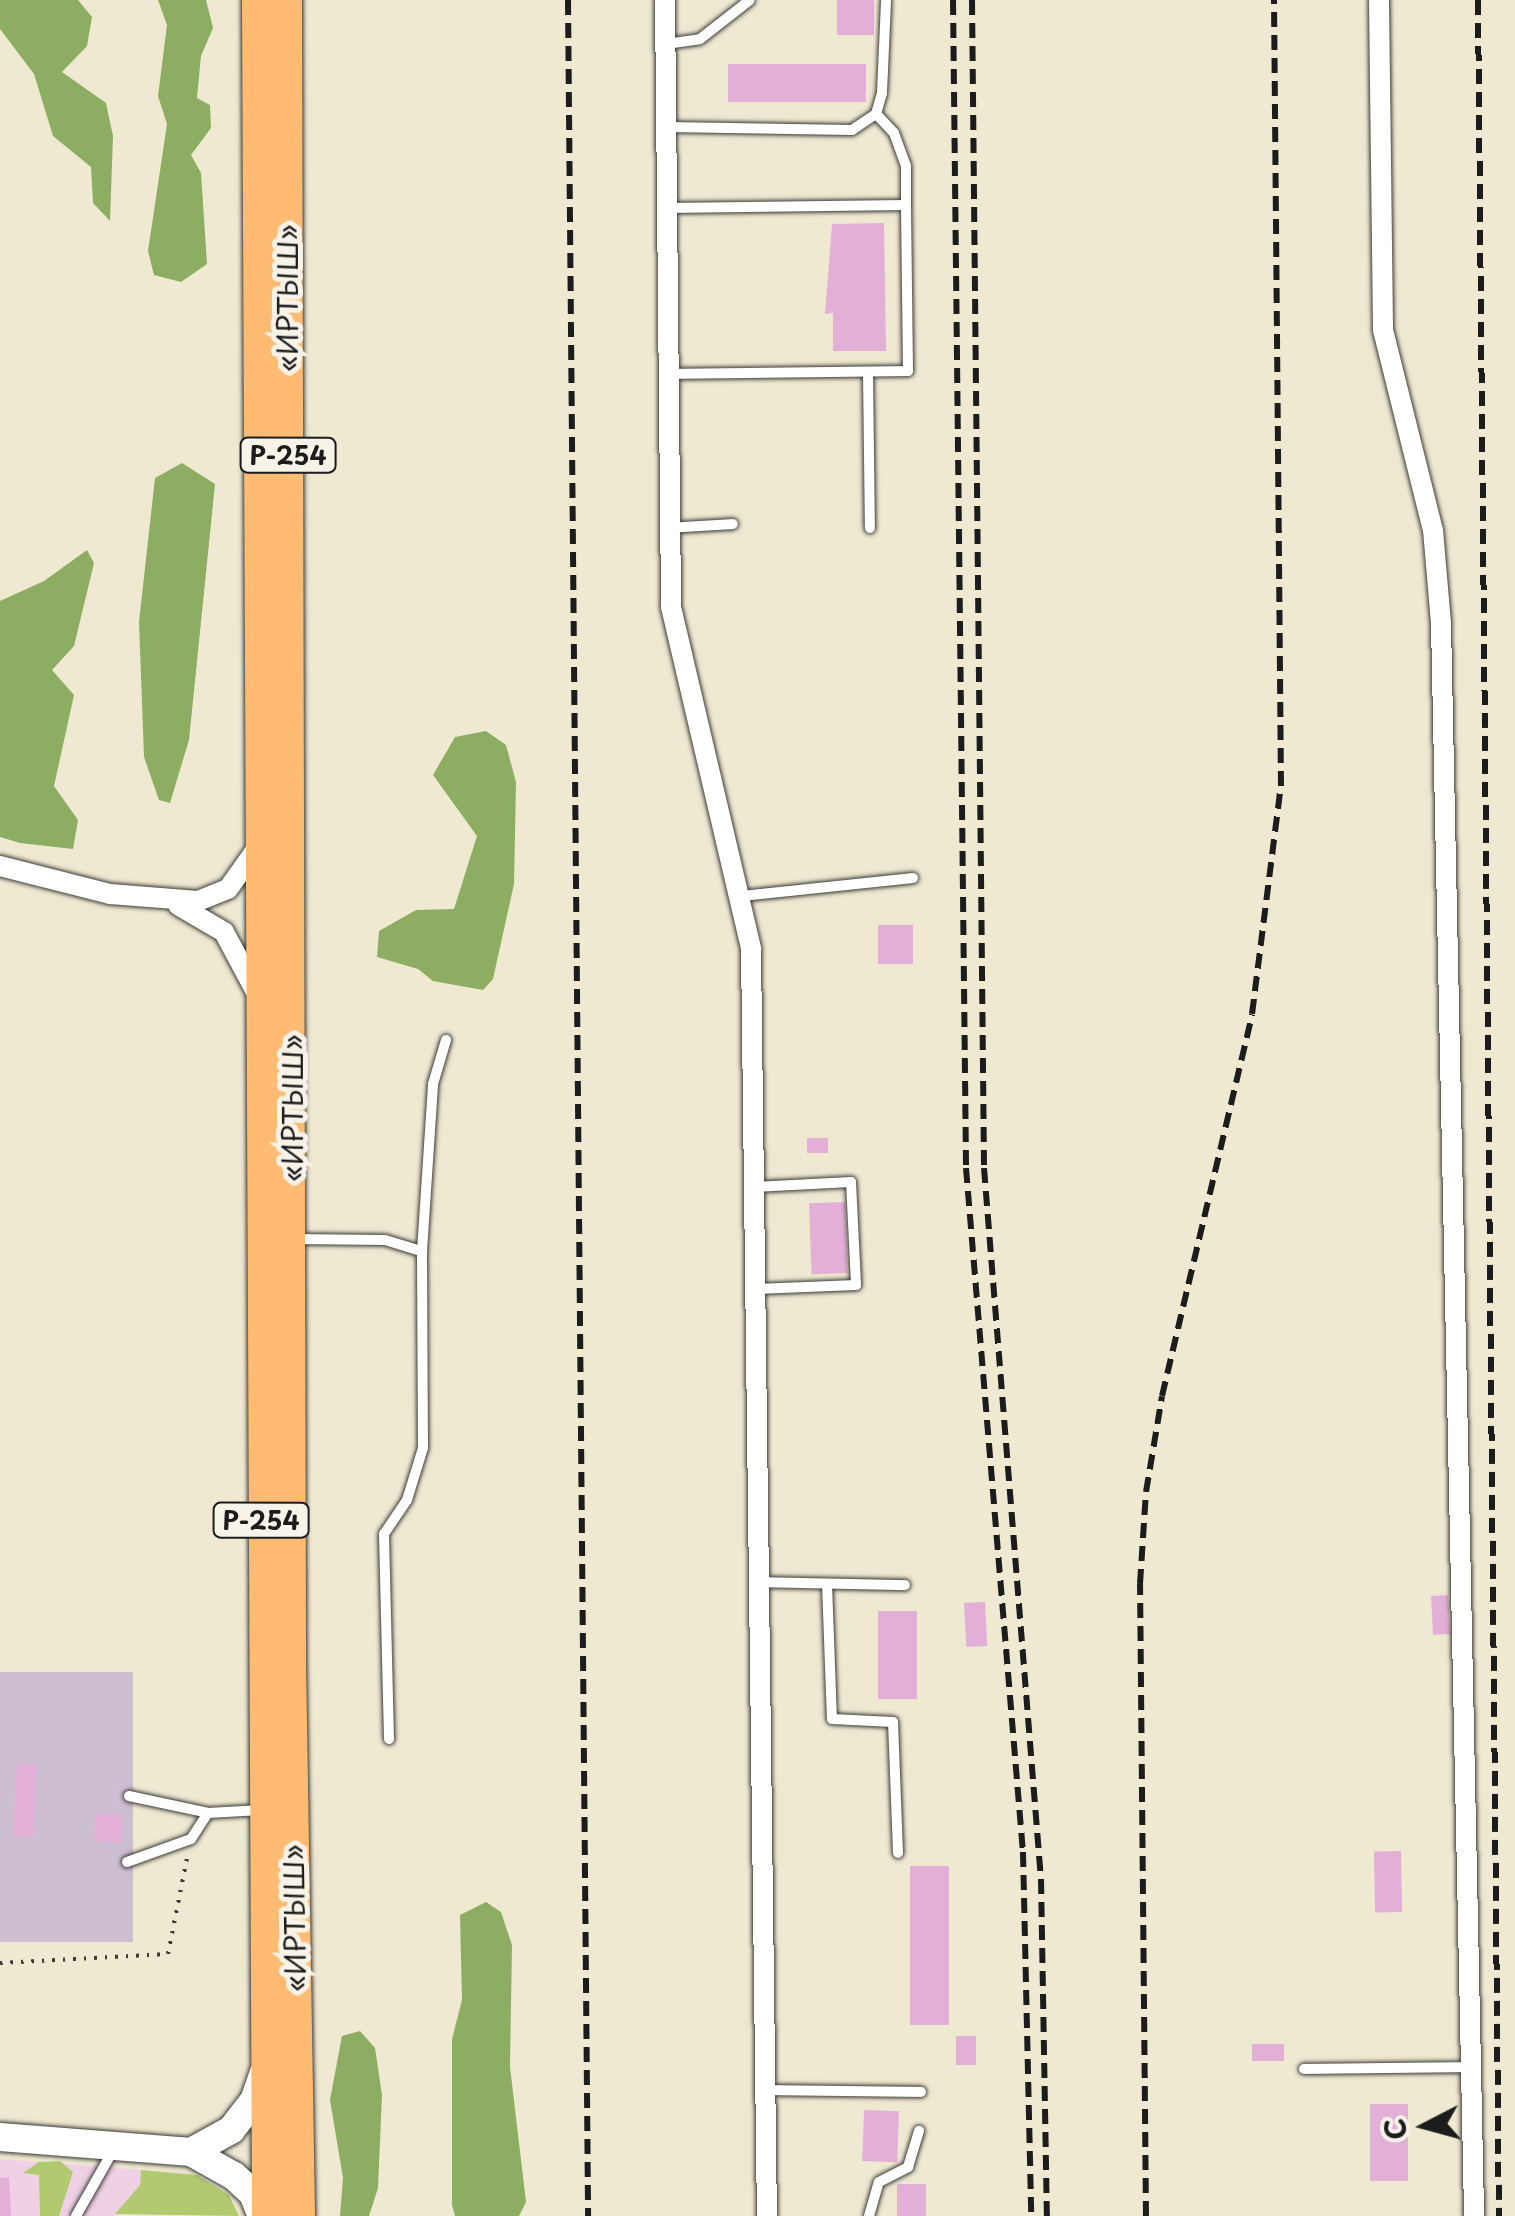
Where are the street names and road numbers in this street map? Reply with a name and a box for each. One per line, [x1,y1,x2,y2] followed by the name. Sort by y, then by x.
[270,224,304,372] street label: «ИРТЫШ»
[238,435,338,475] road number: Р-254
[275,1034,309,1182] street label: «ИРТЫШ»
[211,1500,311,1540] road number: Р-254
[276,1844,312,1992] street label: «ИРТЫШ»

